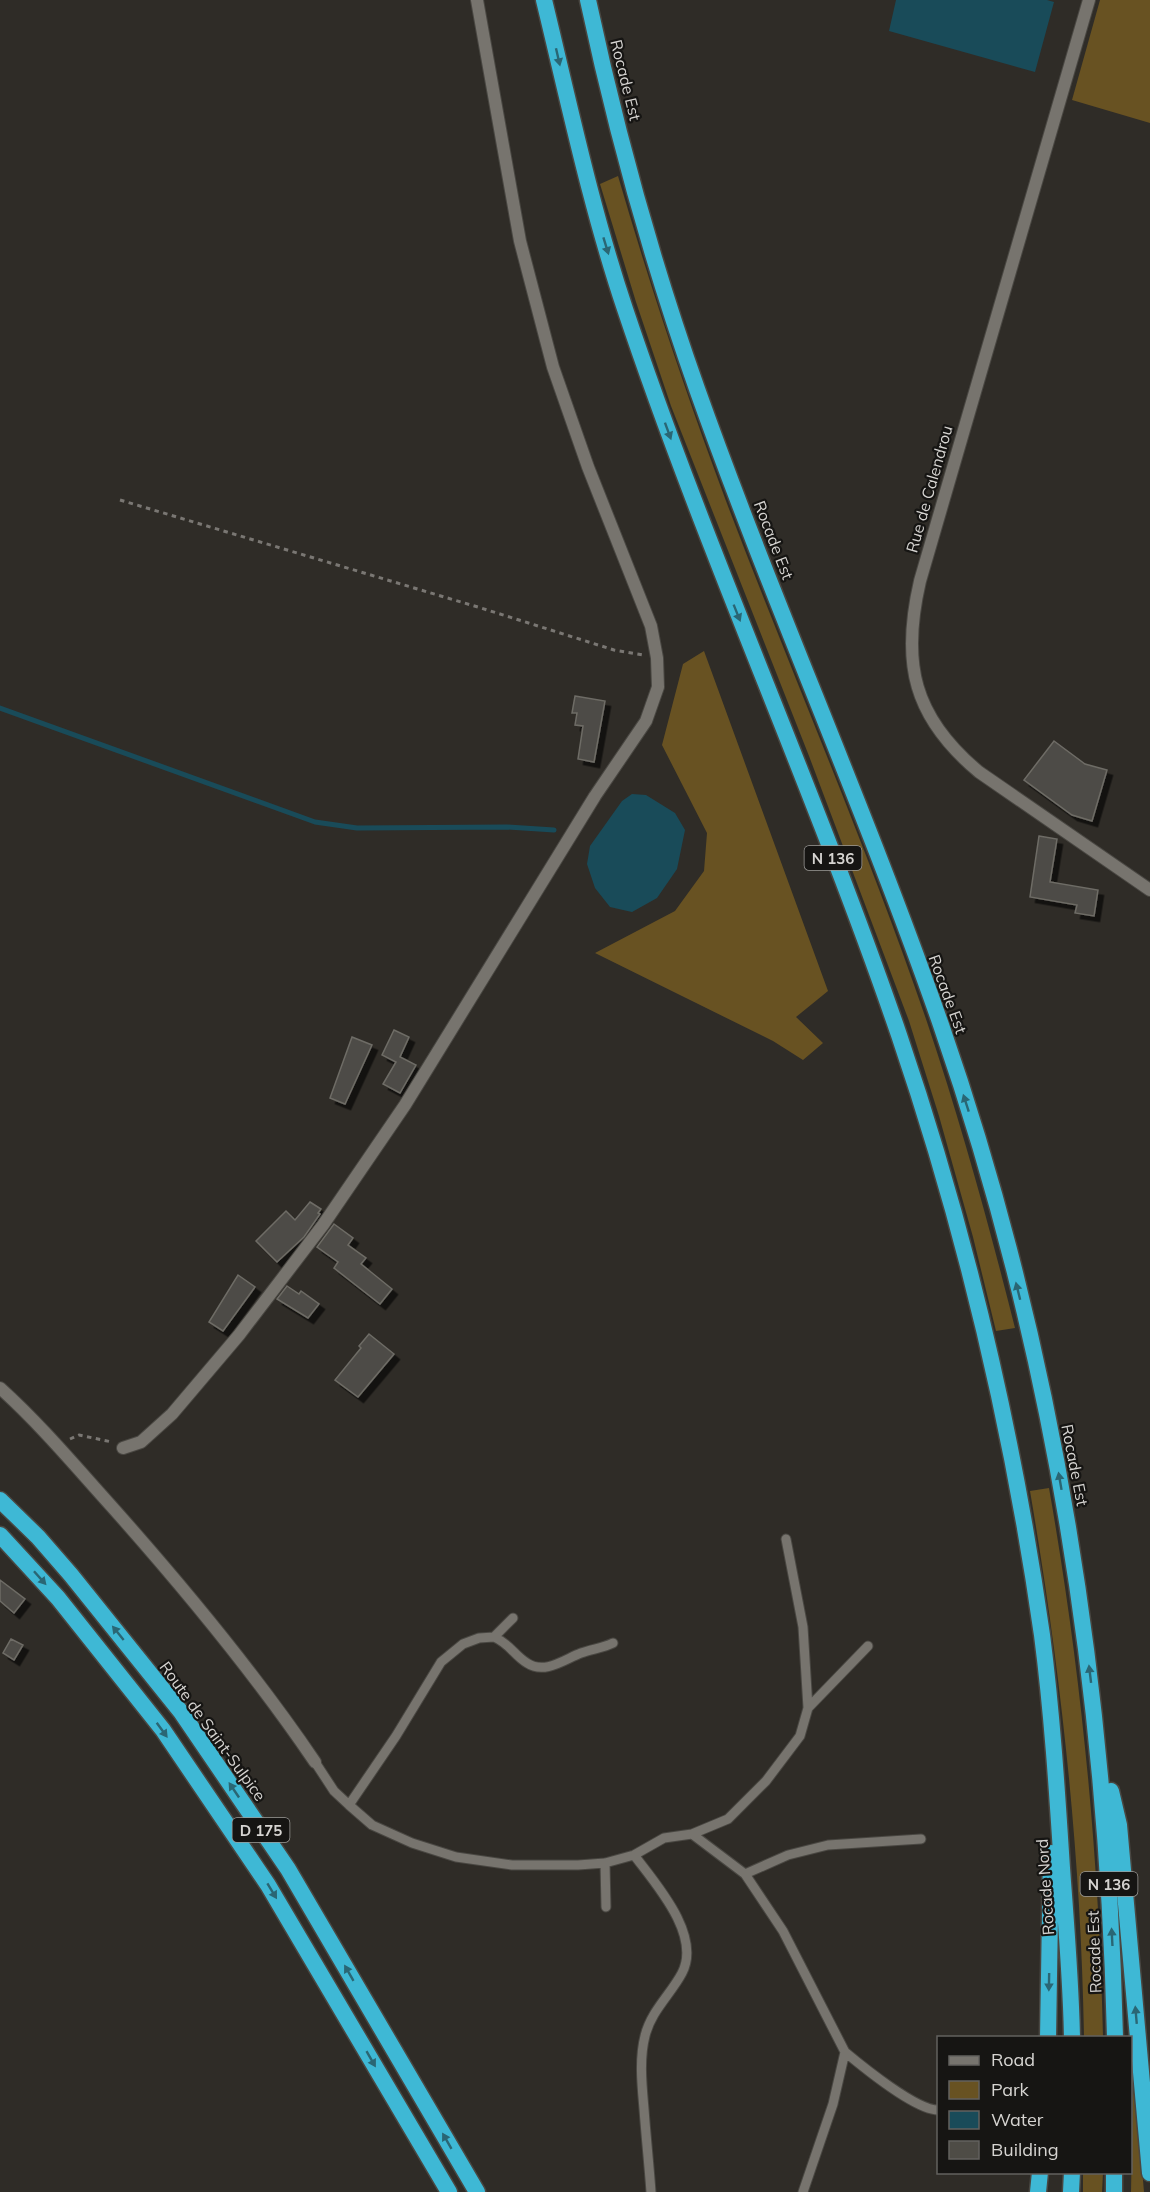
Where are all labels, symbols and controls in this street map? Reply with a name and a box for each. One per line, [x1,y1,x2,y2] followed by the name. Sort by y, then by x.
[606,37,646,123] street label: Rocade Est
[553,48,563,66] one-way arrow
[602,237,611,255] one-way arrow
[663,422,673,440] one-way arrow
[901,423,957,555] street label: Rue de Calendrou
[750,498,798,583] street label: Rocade Est
[733,604,743,622] one-way arrow
[804,846,862,870] road number: N 136
[924,952,972,1037] street label: Rocade Est
[961,1094,970,1112] one-way arrow
[1012,1281,1022,1300] one-way arrow
[1057,1423,1093,1508] street label: Rocade Est
[1055,1471,1064,1490] one-way arrow
[33,1570,46,1585] one-way arrow
[113,1626,125,1641] one-way arrow
[156,1657,270,1805] street label: Route de Saint-Sulpice
[1085,1664,1095,1683] one-way arrow
[156,1722,168,1737] one-way arrow
[229,1782,240,1798] one-way arrow
[232,1818,290,1842] road number: D 175
[1032,1838,1058,1936] street label: Rocade Nord
[1080,1872,1138,1896] road number: N 136
[266,1883,277,1899] one-way arrow
[1083,1910,1105,1994] street label: Rocade Est
[1108,1928,1117,1947] one-way arrow
[344,1964,354,1981] one-way arrow
[1044,1973,1054,1992] one-way arrow
[1131,2006,1141,2025] one-way arrow
[937,2036,1132,2174] legend
[991,2048,1035,2071] text: Road
[365,2051,376,2067] one-way arrow
[991,2078,1030,2101] text: Park
[991,2108,1044,2131] text: Water
[442,2133,453,2149] one-way arrow
[991,2138,1059,2161] text: Building

